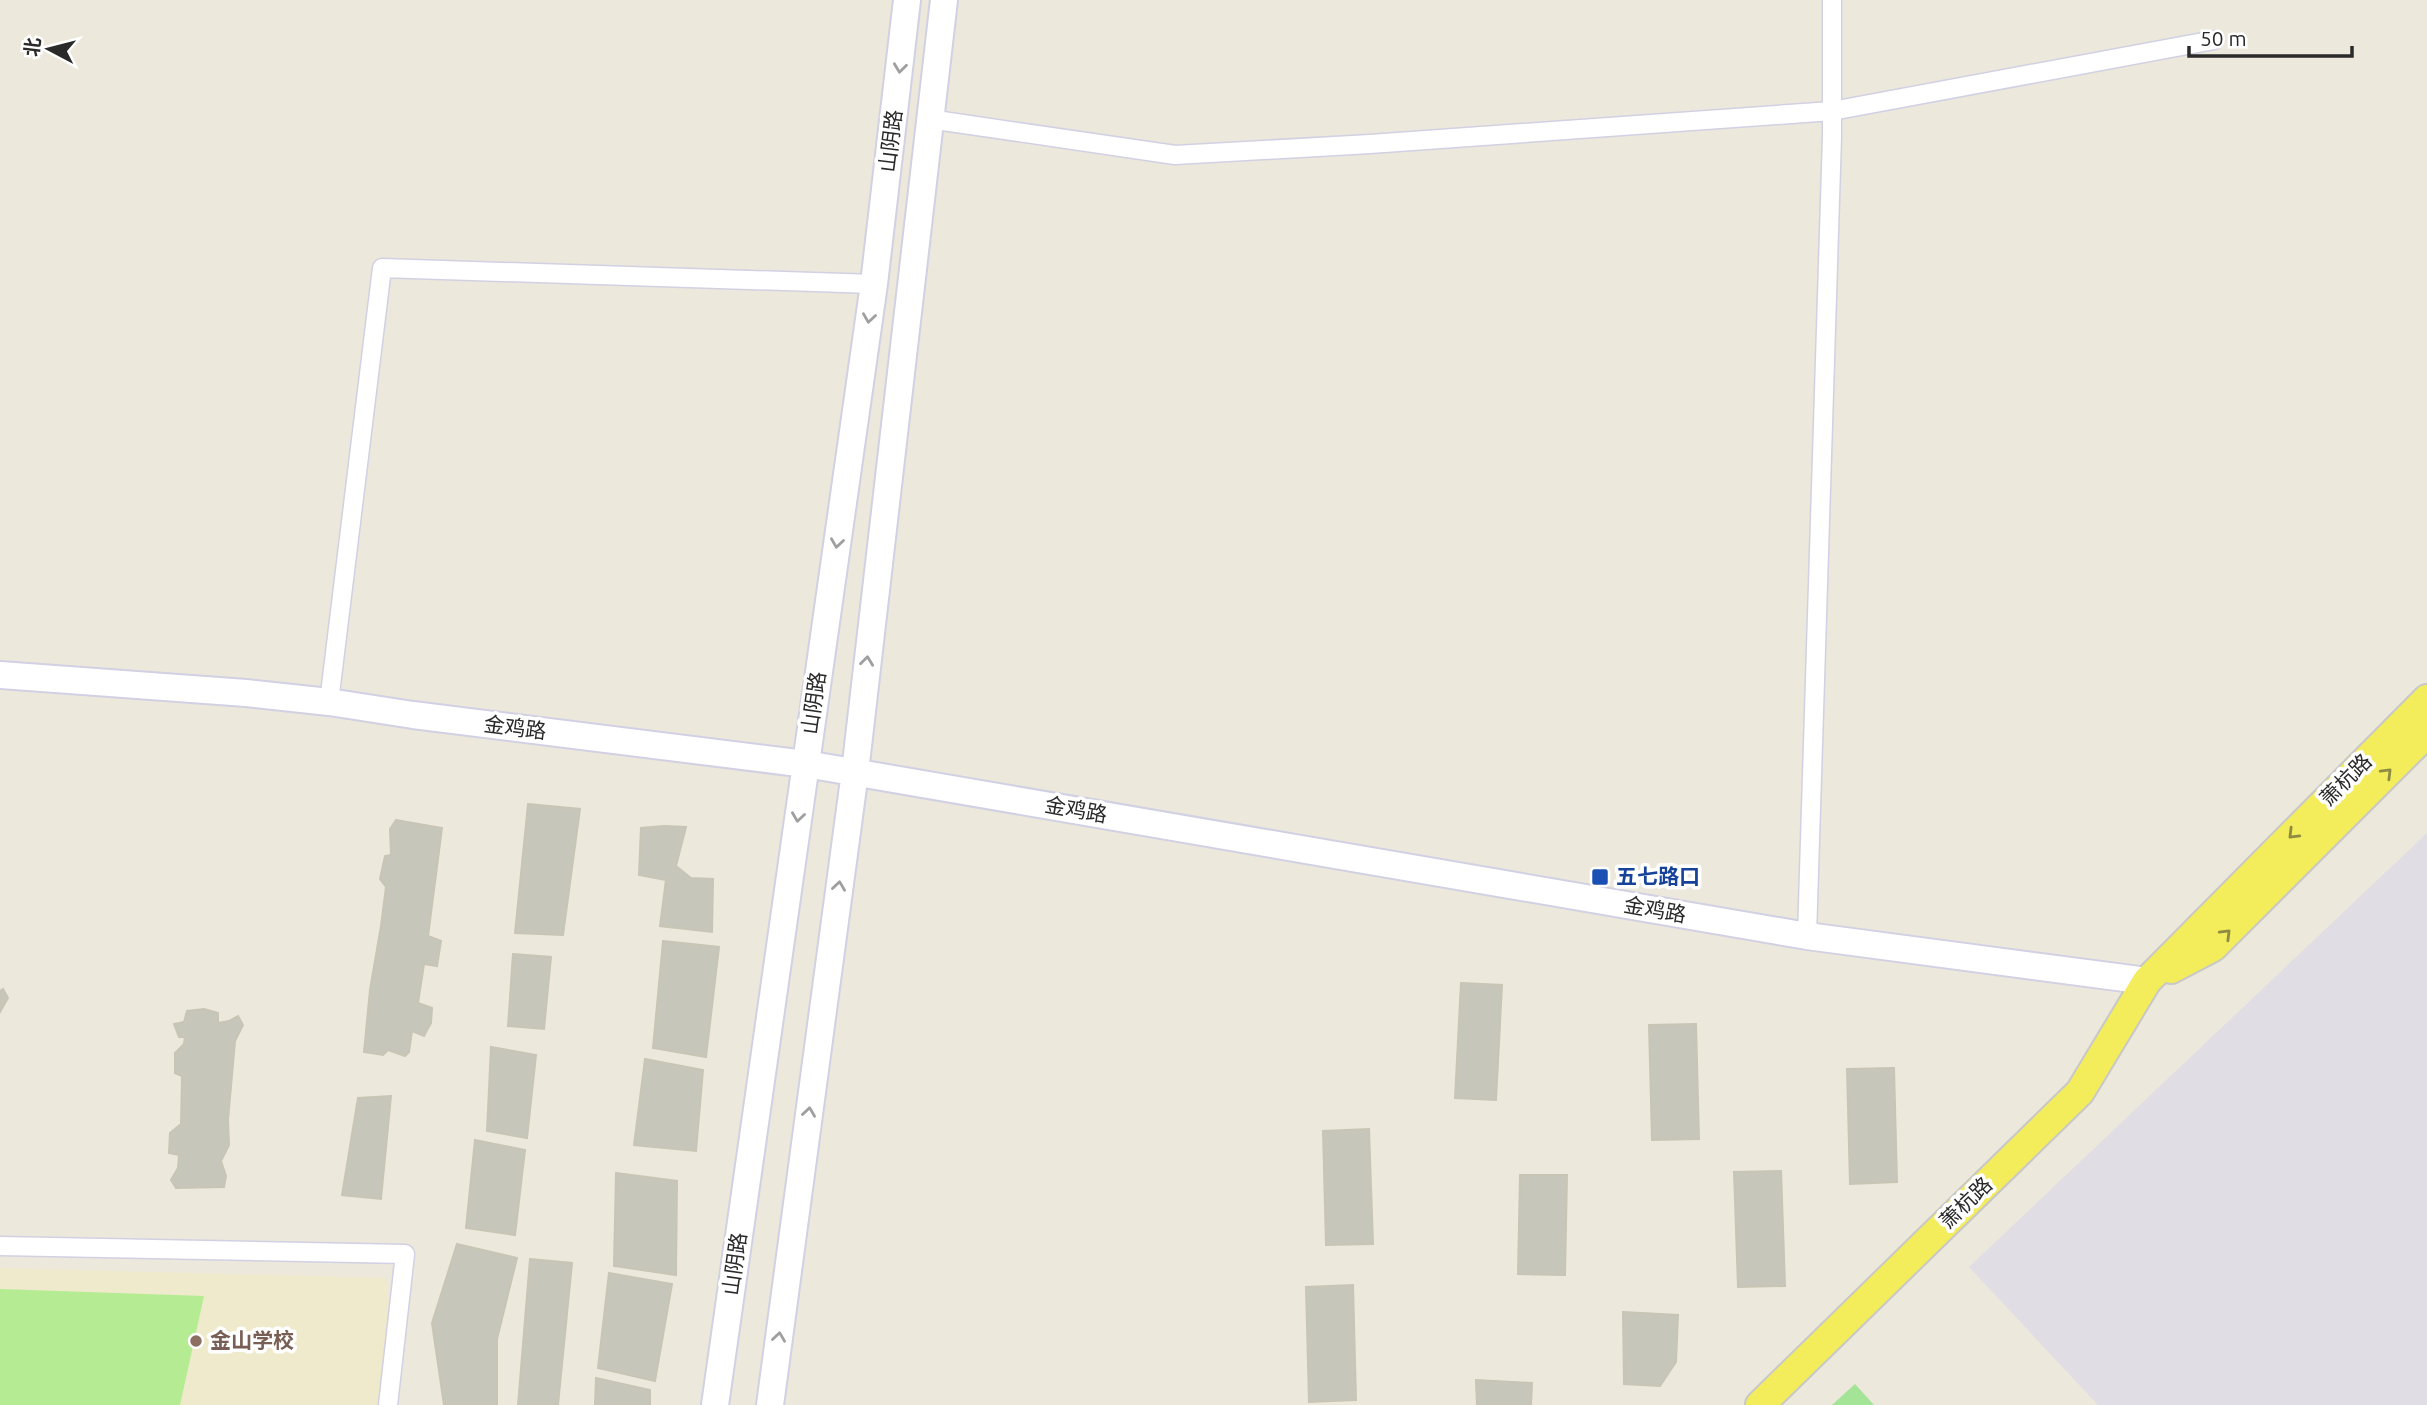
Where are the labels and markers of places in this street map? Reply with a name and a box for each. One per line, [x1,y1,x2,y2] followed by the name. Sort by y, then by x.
[1616,864,1700,888] place label: 五七路口
[1590,867,1610,887] marker: 五七路口
[210,1328,294,1352] place label: 金山学校
[188,1333,204,1349] marker: 金山学校

